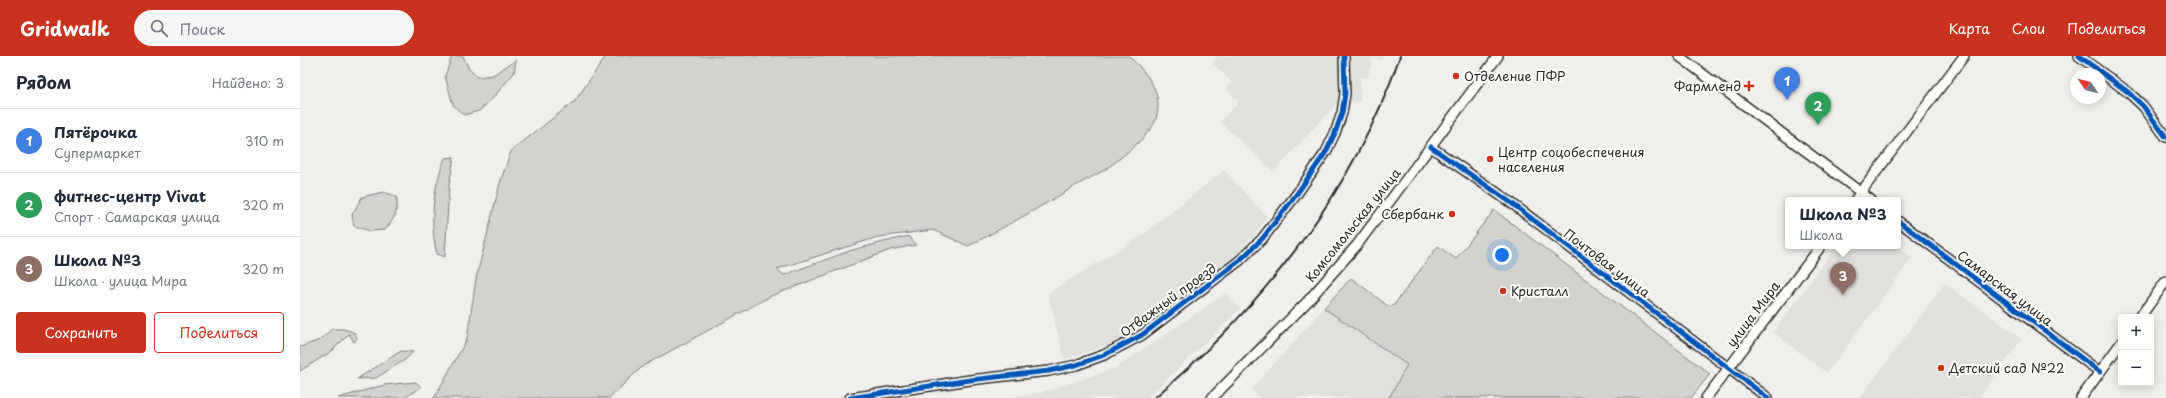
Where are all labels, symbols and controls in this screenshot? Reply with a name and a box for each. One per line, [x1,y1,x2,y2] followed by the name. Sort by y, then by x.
[134,10,414,46] search box
[20,14,110,42] text: Gridwalk
[148,17,170,39] icon: search
[180,17,225,40] text: Поиск
[1949,18,1990,39] text: Карта
[2012,18,2045,39] text: Слои
[2067,18,2146,39] text: Поделиться
[1464,66,1565,85] place label: Отделение ПФР
[1774,67,1800,100] pin: 1
[2070,68,2106,104] north arrow
[16,69,71,95] text: Рядом
[1451,71,1461,81] marker: Отделение ПФР
[212,73,284,92] text: Найдено: 3
[1674,76,1741,95] place label: Фармленд
[1744,81,1754,91] marker: Фармленд
[1805,92,1831,125] pin: 2
[54,120,137,143] text: Пятёрочка
[26,131,32,150] text: 1
[245,131,284,150] text: 310 m
[1498,142,1645,176] place label: Центр соцобеспечения населения
[54,143,141,162] text: Супермаркет
[1485,154,1495,164] marker: Центр соцобеспечения населения
[1301,163,1405,286] street label: Комсомольская улица
[54,184,206,207] text: фитнес-центр Vivat
[24,195,34,214] text: 2
[242,195,284,214] text: 320 m
[1785,197,1901,249] popup
[1799,202,1887,225] text: Школа №3
[1381,204,1444,223] place label: Сбербанк
[54,207,220,226] text: Спорт · Самарская улица
[1447,209,1457,219] marker: Сбербанк
[1560,224,1655,302] street label: Почтовая улица
[1799,225,1843,244] text: Школа
[1492,245,1512,265] your location
[1954,245,2058,330] street label: Самарская улица
[54,248,141,271] text: Школа №3
[1116,258,1220,341] street label: Отважный проезд
[25,259,33,278] text: 3
[242,259,284,278] text: 320 m
[1830,262,1856,295] pin: 3
[54,271,187,290] text: Школа · улица Мира
[1721,276,1784,351] street label: улица Мира
[1511,281,1569,300] place label: Кристалл
[1498,286,1508,296] marker: Кристалл
[16,312,146,353] button: Сохранить
[154,312,284,353] button: Поделиться
[2118,314,2154,386] map controls
[2118,314,2154,350] button: +
[2118,350,2154,386] button: −
[1948,358,2064,377] place label: Детский сад №22
[1936,363,1946,373] marker: Детский сад №22

